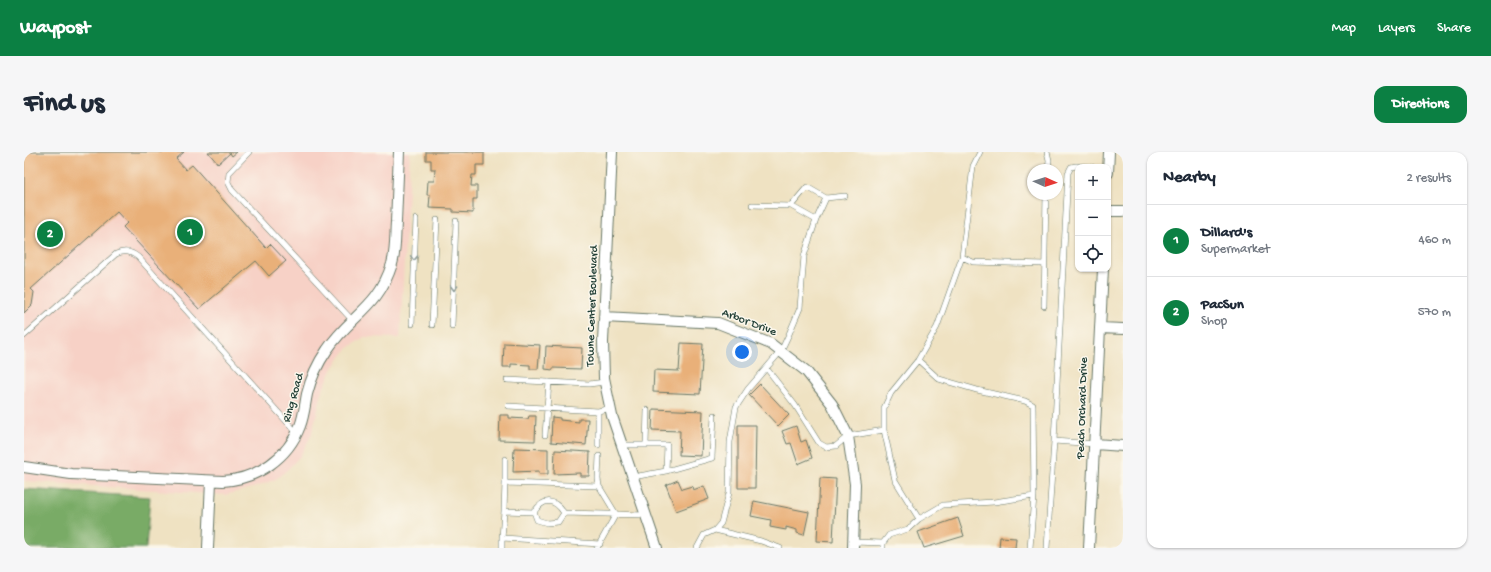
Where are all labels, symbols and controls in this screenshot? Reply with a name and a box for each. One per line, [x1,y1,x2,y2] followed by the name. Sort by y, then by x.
[20,17,90,40] text: Waypost
[1332,20,1356,37] text: Map
[1378,20,1415,37] text: Layers
[1437,20,1471,37] text: Share
[1374,86,1467,123] button: Directions
[24,88,104,121] text: Find us
[1027,164,1063,200] north arrow
[1075,164,1111,272] map controls
[1075,164,1111,200] button: +
[1163,168,1216,188] text: Nearby
[1406,171,1451,186] text: 2 results
[1075,200,1111,236] button: −
[177,217,203,247] pin: 1
[37,219,63,249] pin: 2
[1201,224,1252,242] text: Dillard's
[1173,233,1179,248] text: 1
[1419,233,1451,248] text: 460 m
[1075,236,1111,272] button: locate
[1201,242,1270,257] text: Supermarket
[584,244,602,368] street label: Towne Center Boulevard
[410,255,419,261] one-way arrow
[449,285,458,291] one-way arrow
[1201,296,1244,314] text: PacSun
[1173,305,1179,320] text: 2
[1418,305,1451,320] text: 570 m
[720,306,779,340] street label: Arbor Drive
[1201,314,1227,329] text: Shop
[732,342,752,362] your location
[1074,356,1092,460] street label: Peach Orchard Drive
[280,371,308,424] street label: Ring Road

